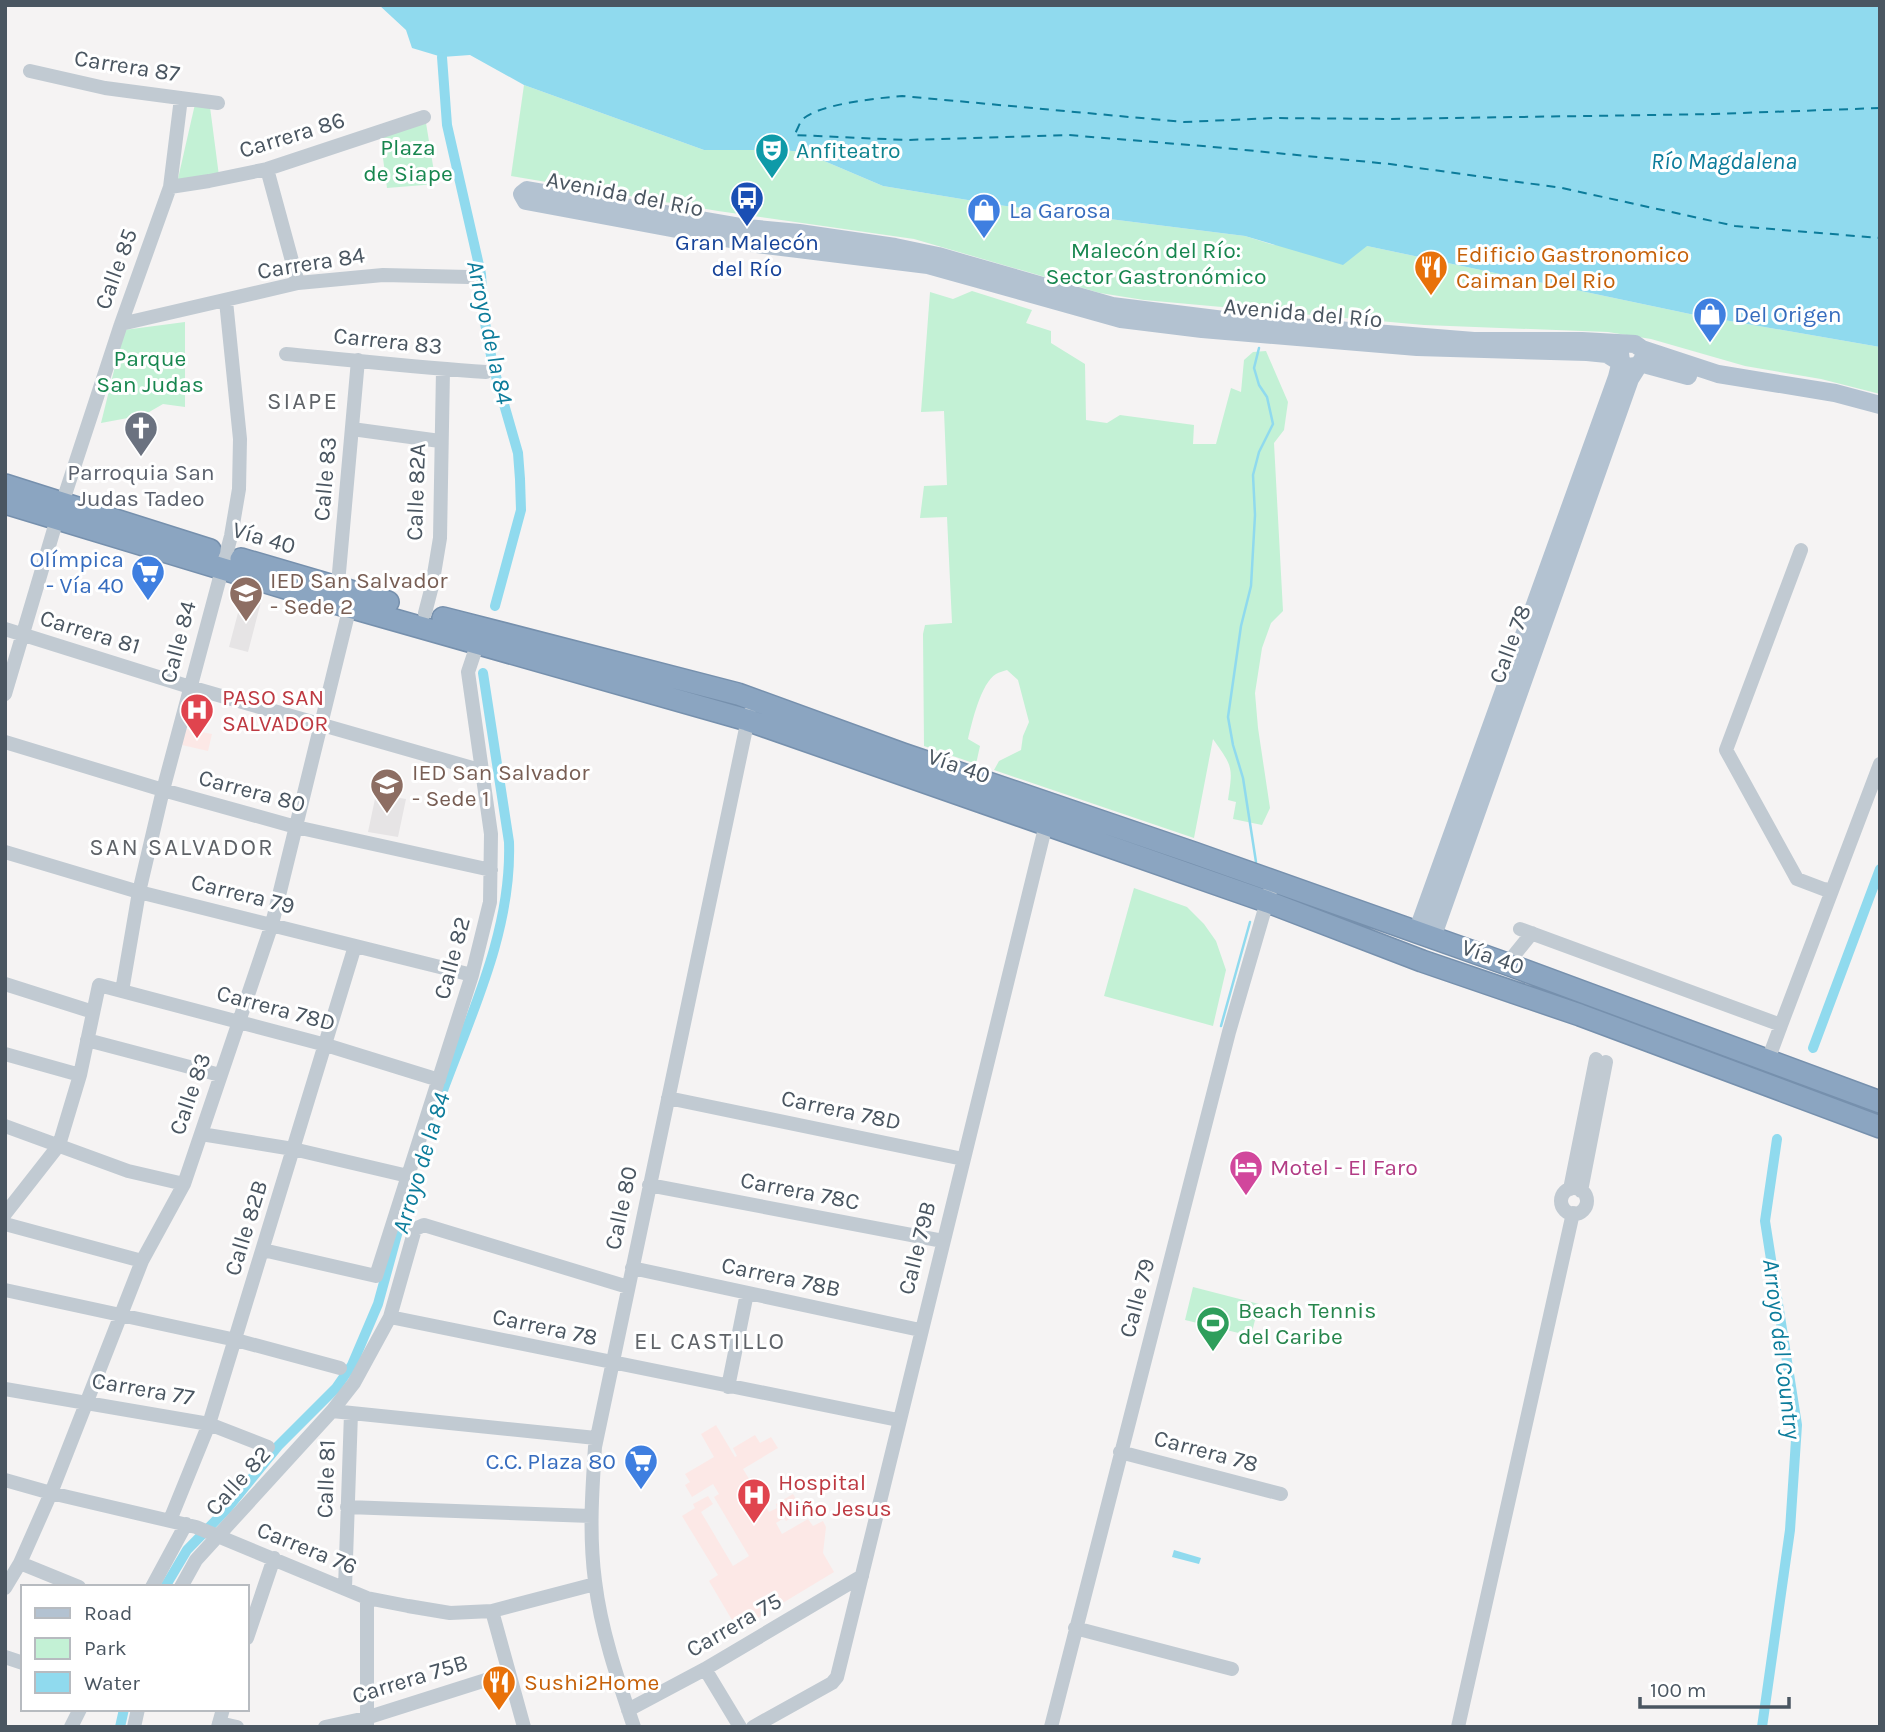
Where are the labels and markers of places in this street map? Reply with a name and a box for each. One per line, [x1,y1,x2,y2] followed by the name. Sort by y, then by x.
[753,131,791,180] theatre icon: Anfiteatro
[796,137,901,164] place label: Anfiteatro
[728,179,766,228] bus stop icon: Gran Malecón del Río
[965,191,1003,240] shop icon: La Garosa
[1009,197,1111,224] place label: La Garosa
[675,229,819,282] place label: Gran Malecón del Río
[1456,241,1689,294] place label: Edificio Gastronomico Caiman Del Rio
[1412,248,1450,297] restaurant icon: Edificio Gastronomico Caiman Del Rio
[1691,295,1729,344] shop icon: Del Origen
[1734,301,1842,328] place label: Del Origen
[122,409,160,458] church icon: Parroquia San Judas Tadeo
[67,459,215,512] place label: Parroquia San Judas Tadeo
[30,546,124,599] place label: Olímpica - Vía 40
[129,553,167,602] supermarket icon: Olímpica - Vía 40
[270,567,448,620] place label: IED San Salvador - Sede 2
[227,574,265,623] school or university icon: IED San Salvador - Sede 2
[222,684,328,737] place label: PASO SAN SALVADOR
[178,691,216,740] hospital icon: PASO SAN SALVADOR
[412,759,590,812] place label: IED San Salvador - Sede 1
[368,766,406,815] school or university icon: IED San Salvador - Sede 1
[1227,1148,1265,1197] hotel icon: Motel - El Faro
[1270,1154,1418,1181] place label: Motel - El Faro
[1238,1297,1376,1350] place label: Beach Tennis del Caribe
[1194,1304,1232,1353] sports icon: Beach Tennis del Caribe
[622,1442,660,1491] supermarket icon: C.C. Plaza 80
[485,1448,616,1475] place label: C.C. Plaza 80
[778,1469,892,1522] place label: Hospital Niño Jesus
[735,1476,773,1525] hospital icon: Hospital Niño Jesus
[480,1663,518,1712] restaurant icon: Sushi2Home
[524,1669,659,1696] place label: Sushi2Home

